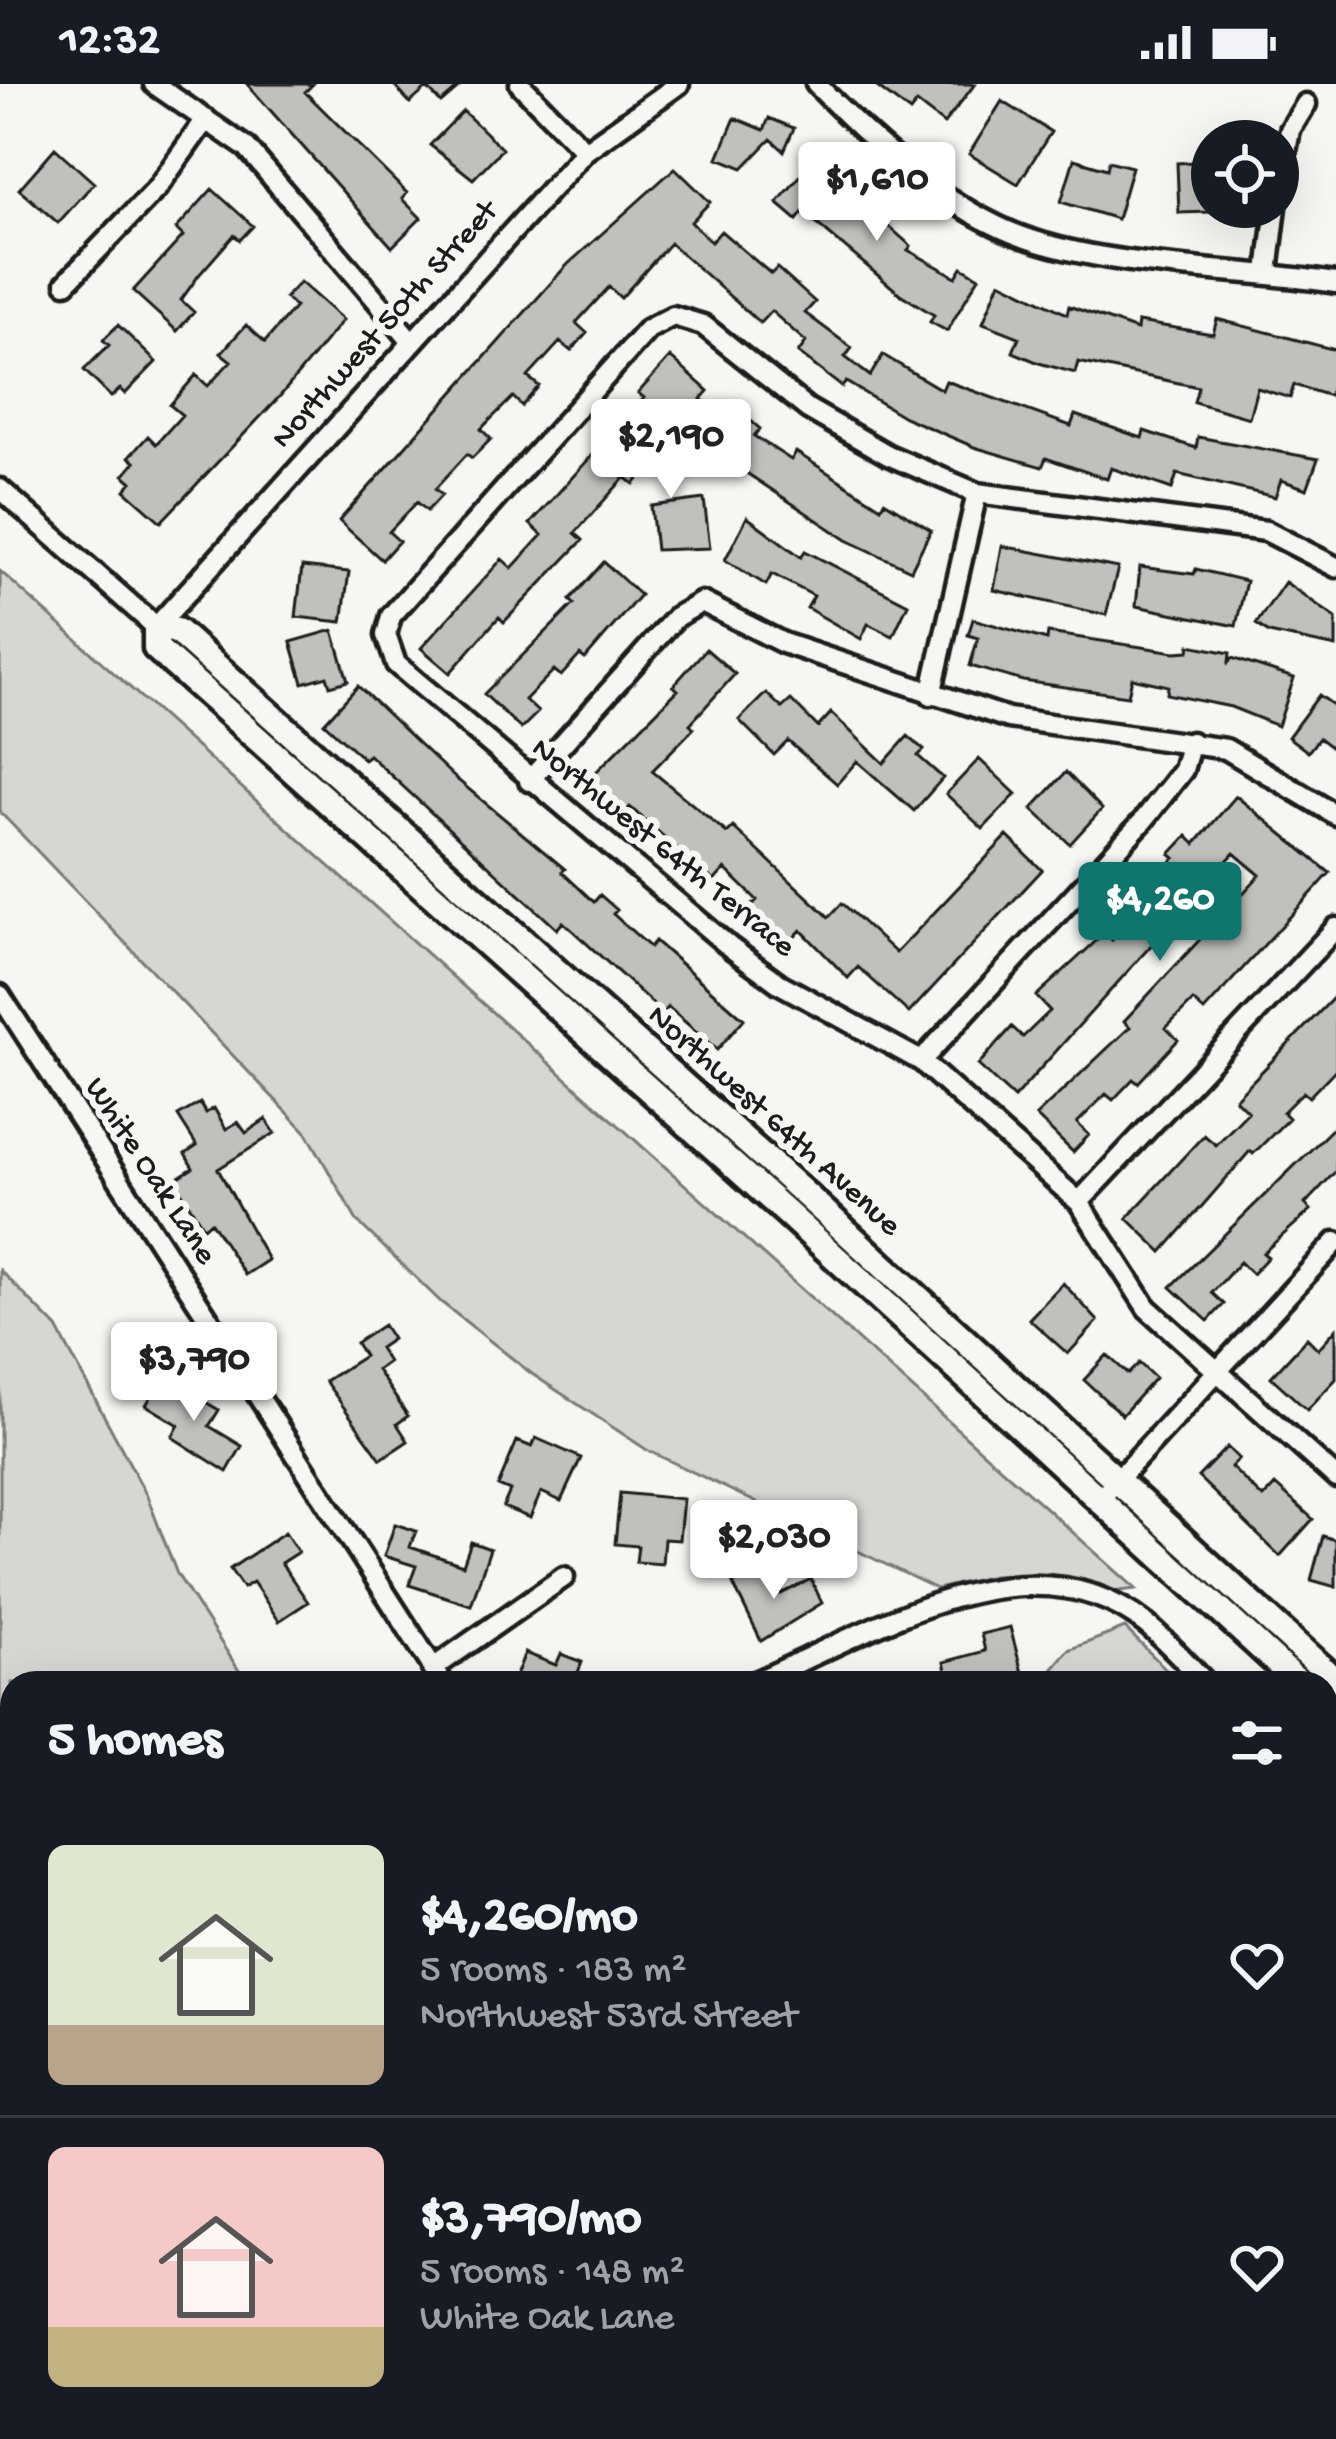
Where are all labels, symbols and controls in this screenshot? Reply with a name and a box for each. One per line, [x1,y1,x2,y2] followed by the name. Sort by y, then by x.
[60,16,160,69] text: 12:32
[1191,120,1299,228] map controls
[1191,120,1299,228] button: locate
[779,142,975,244] pin: $1,610
[825,158,929,204] text: $1,610
[265,192,509,458] street label: Northwest 50th Street
[573,399,769,501] pin: $2,190
[618,415,724,461] text: $2,190
[522,731,802,968] street label: Northwest 64th Terrace
[1062,862,1258,964] pin: $4,260
[1105,878,1215,924] text: $4,260
[638,998,908,1247] street label: Northwest 64th Avenue
[74,1071,224,1273] street label: White Oak Lane
[96,1322,292,1424] pin: $3,790
[138,1338,250,1384] text: $3,790
[676,1500,872,1602] pin: $2,030
[717,1516,831,1562] text: $2,030
[1224,1710,1290,1776] icon: filters
[48,1713,222,1773] text: 5 homes
[420,1889,638,1949] text: $4,260/mo
[144,1893,288,2037] icon: home
[1224,1932,1290,1998] icon: heart
[420,1949,687,1995] text: 5 rooms · 183 m²
[420,1995,797,2041] text: Northwest 53rd Street
[420,2191,641,2251] text: $3,790/mo
[144,2195,288,2339] icon: home
[1224,2234,1290,2300] icon: heart
[420,2251,685,2297] text: 5 rooms · 148 m²
[420,2297,674,2343] text: White Oak Lane

